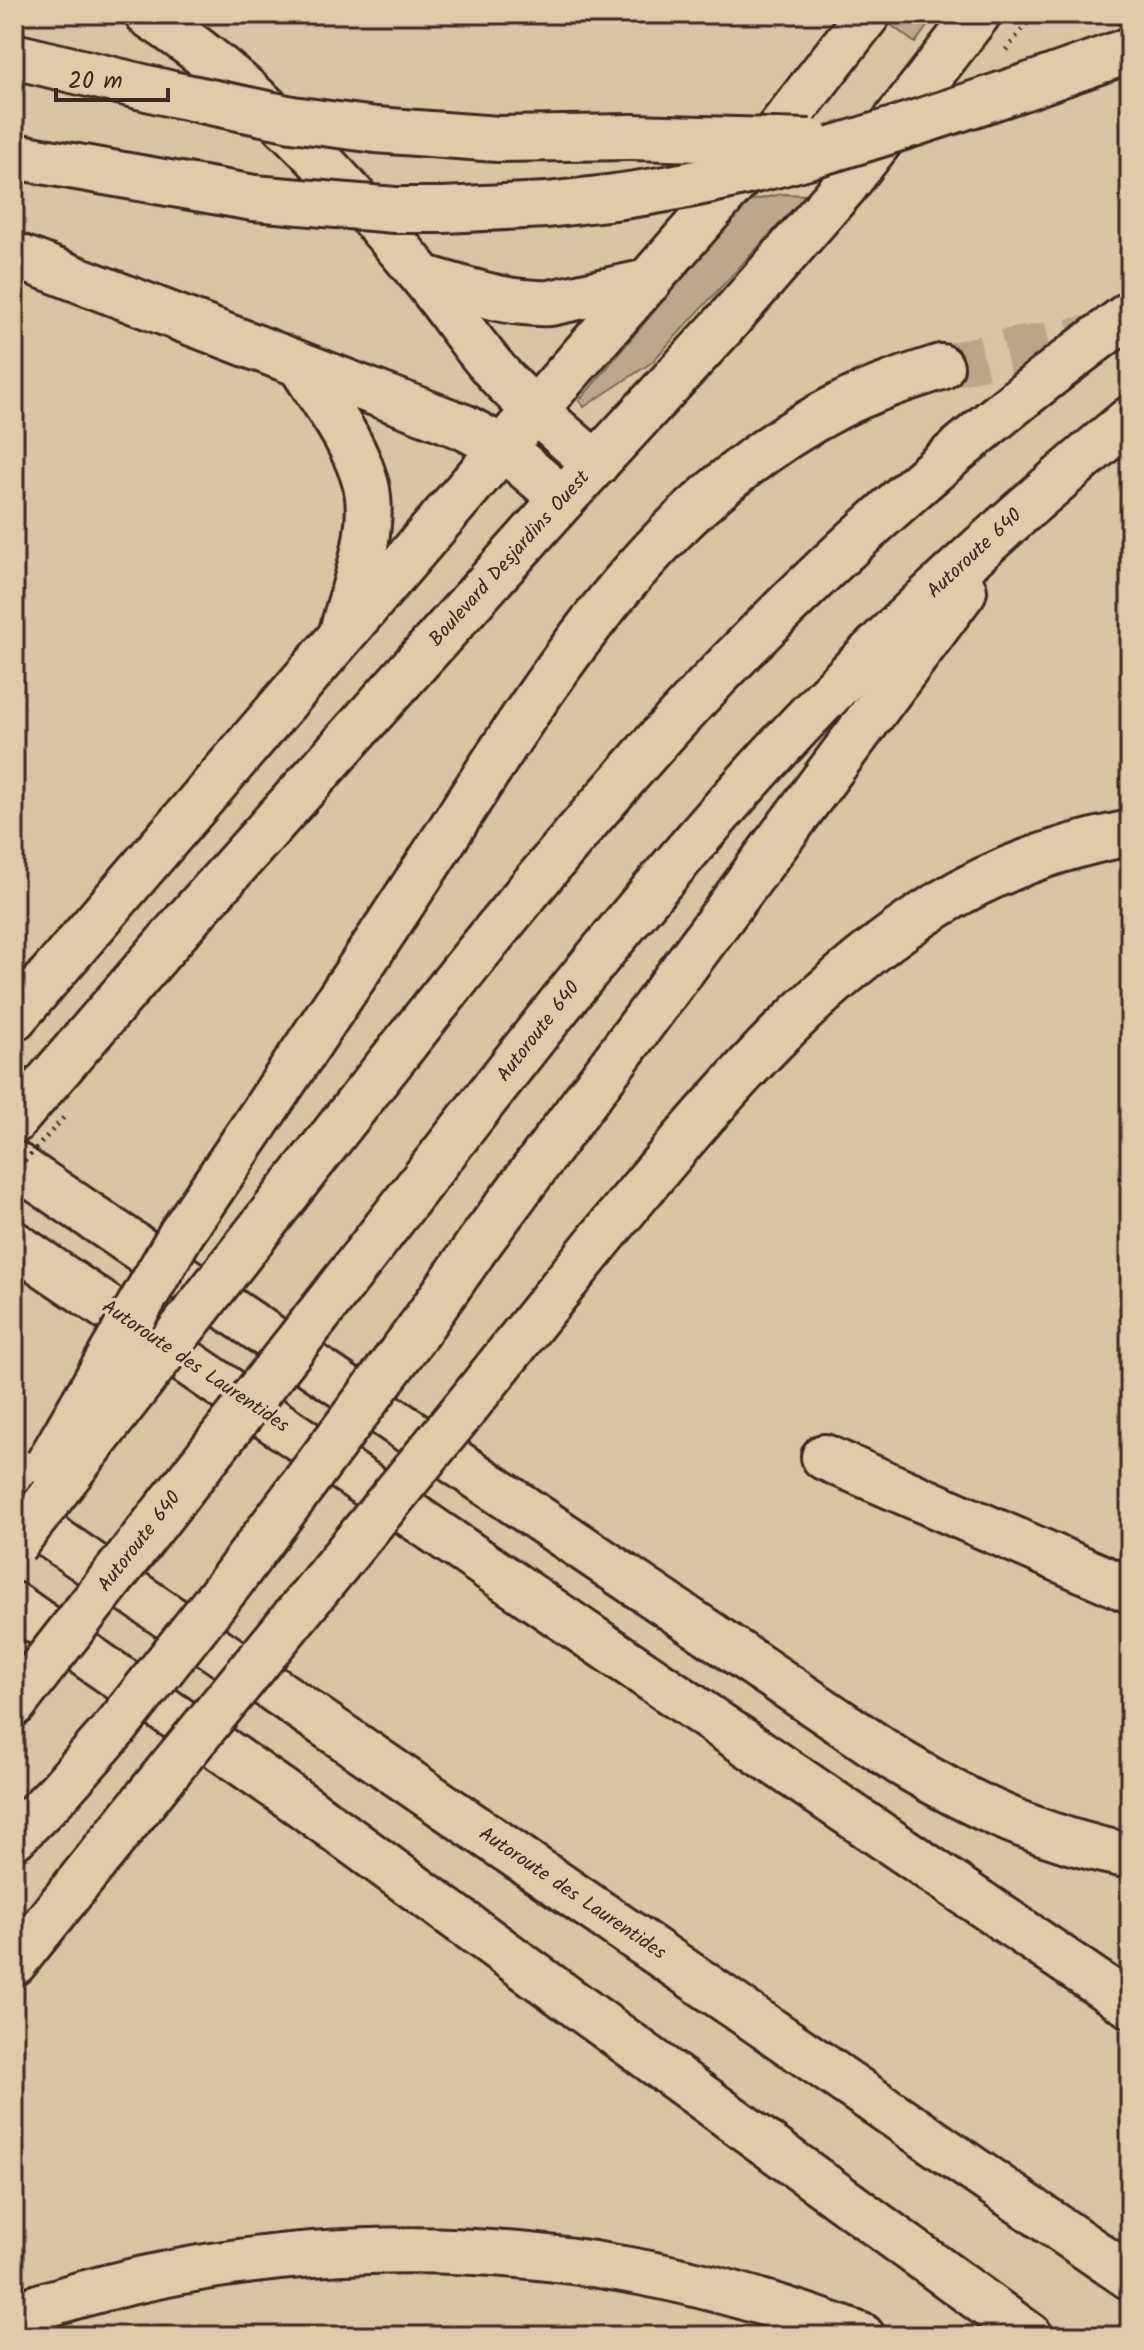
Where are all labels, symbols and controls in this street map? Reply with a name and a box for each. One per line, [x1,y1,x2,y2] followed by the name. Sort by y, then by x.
[56,52,168,102] scale bar
[68,62,123,101] text: 20 m
[422,463,598,655] street label: Boulevard Desjardins Ouest
[920,501,1030,607] street label: Autoroute 640
[489,975,589,1089] street label: Autoroute 640
[95,1292,296,1442] street label: Autoroute des Laurentides
[90,1485,190,1599] street label: Autoroute 640
[472,1819,673,1969] street label: Autoroute des Laurentides

